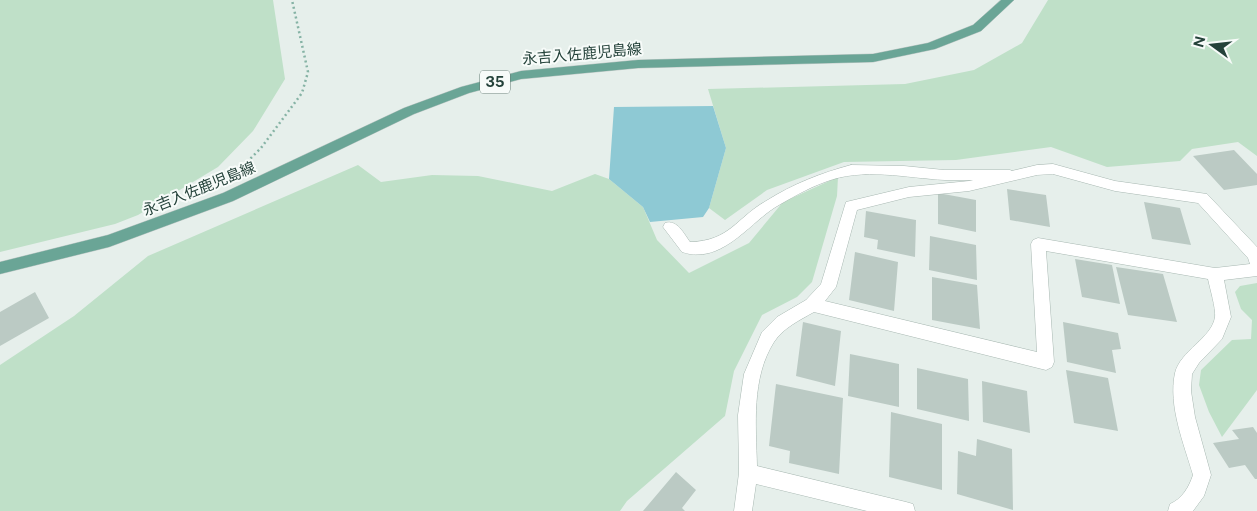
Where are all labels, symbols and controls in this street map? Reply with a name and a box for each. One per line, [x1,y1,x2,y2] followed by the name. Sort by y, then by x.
[1187,20,1237,70] north arrow
[1190,34,1209,49] text: N
[521,40,642,67] street label: 永吉入佐鹿児島線
[480,70,510,94] road number: 35
[140,158,258,219] street label: 永吉入佐鹿児島線

